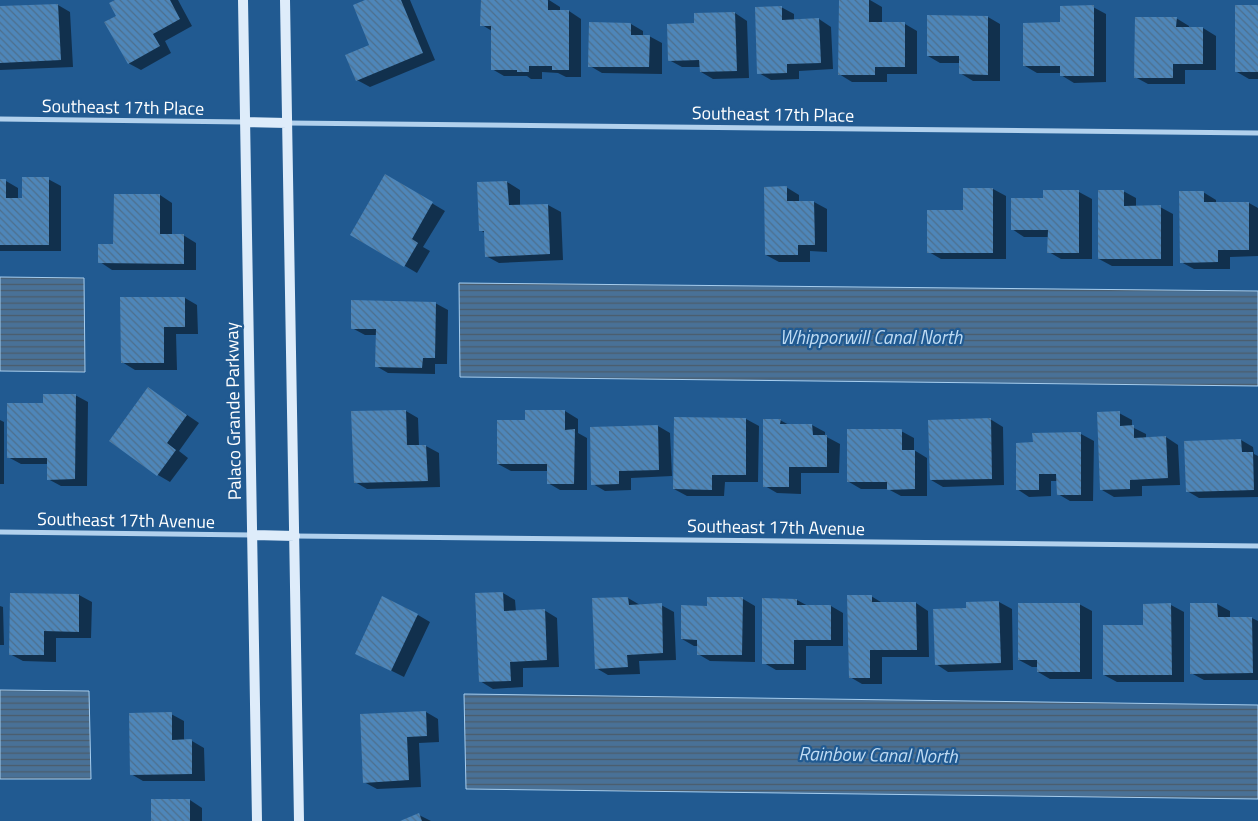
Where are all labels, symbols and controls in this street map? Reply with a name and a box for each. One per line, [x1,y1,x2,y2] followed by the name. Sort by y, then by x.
[42,92,204,122] street label: Southeast 17th Place
[692,99,854,129] street label: Southeast 17th Place
[218,321,248,500] street label: Palaco Grande Parkway
[780,322,963,351] water label: Whipporwill Canal North
[37,505,215,535] street label: Southeast 17th Avenue
[687,512,865,542] street label: Southeast 17th Avenue
[798,738,958,770] water label: Rainbow Canal North

